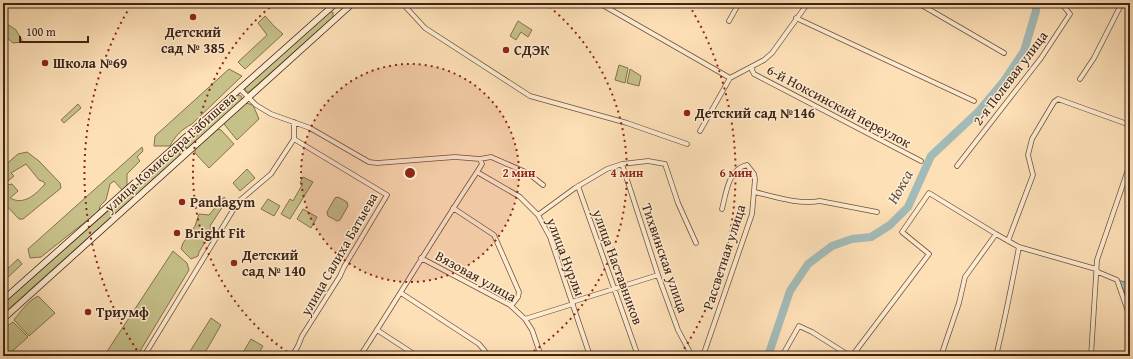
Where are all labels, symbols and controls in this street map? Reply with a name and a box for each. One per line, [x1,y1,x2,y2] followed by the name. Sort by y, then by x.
[188,12,198,22] marker: Детский сад № 385
[20,18,88,44] scale bar
[161,22,225,58] place label: Детский сад № 385
[26,23,56,40] text: 100 m
[968,26,1052,129] street label: 2-я Полевая улица
[514,40,550,60] place label: СДЭК
[501,45,511,55] marker: СДЭК
[53,53,127,73] place label: Школа №69
[40,58,50,68] marker: Школа №69
[763,59,915,153] street label: 6-й Ноксинский переулок
[99,87,240,217] street label: улица Комиссара Габишева
[694,103,815,123] place label: Детский сад №146
[682,108,692,118] marker: Детский сад №146
[503,164,536,181] text: 2 мин
[611,164,644,181] text: 4 мин
[720,164,753,181] text: 6 мин
[403,166,417,180] centre of rings
[882,166,917,207] water label: Нокса
[295,188,383,320] street label: улица Салиха Батыева
[190,192,255,212] place label: Pandagym
[177,197,187,207] marker: Pandagym
[637,200,693,316] street label: Тихвинская улица
[698,202,751,312] street label: Рассветная улица
[588,206,648,327] street label: улица Наставников
[542,214,590,299] street label: улица Нурлы
[185,223,246,243] place label: Bright Fit
[172,228,182,238] marker: Bright Fit
[241,245,306,281] place label: Детский сад № 140
[432,246,520,307] street label: Вязовая улица
[229,258,239,268] marker: Детский сад № 140
[96,302,149,322] place label: Триумф
[83,307,93,317] marker: Триумф

